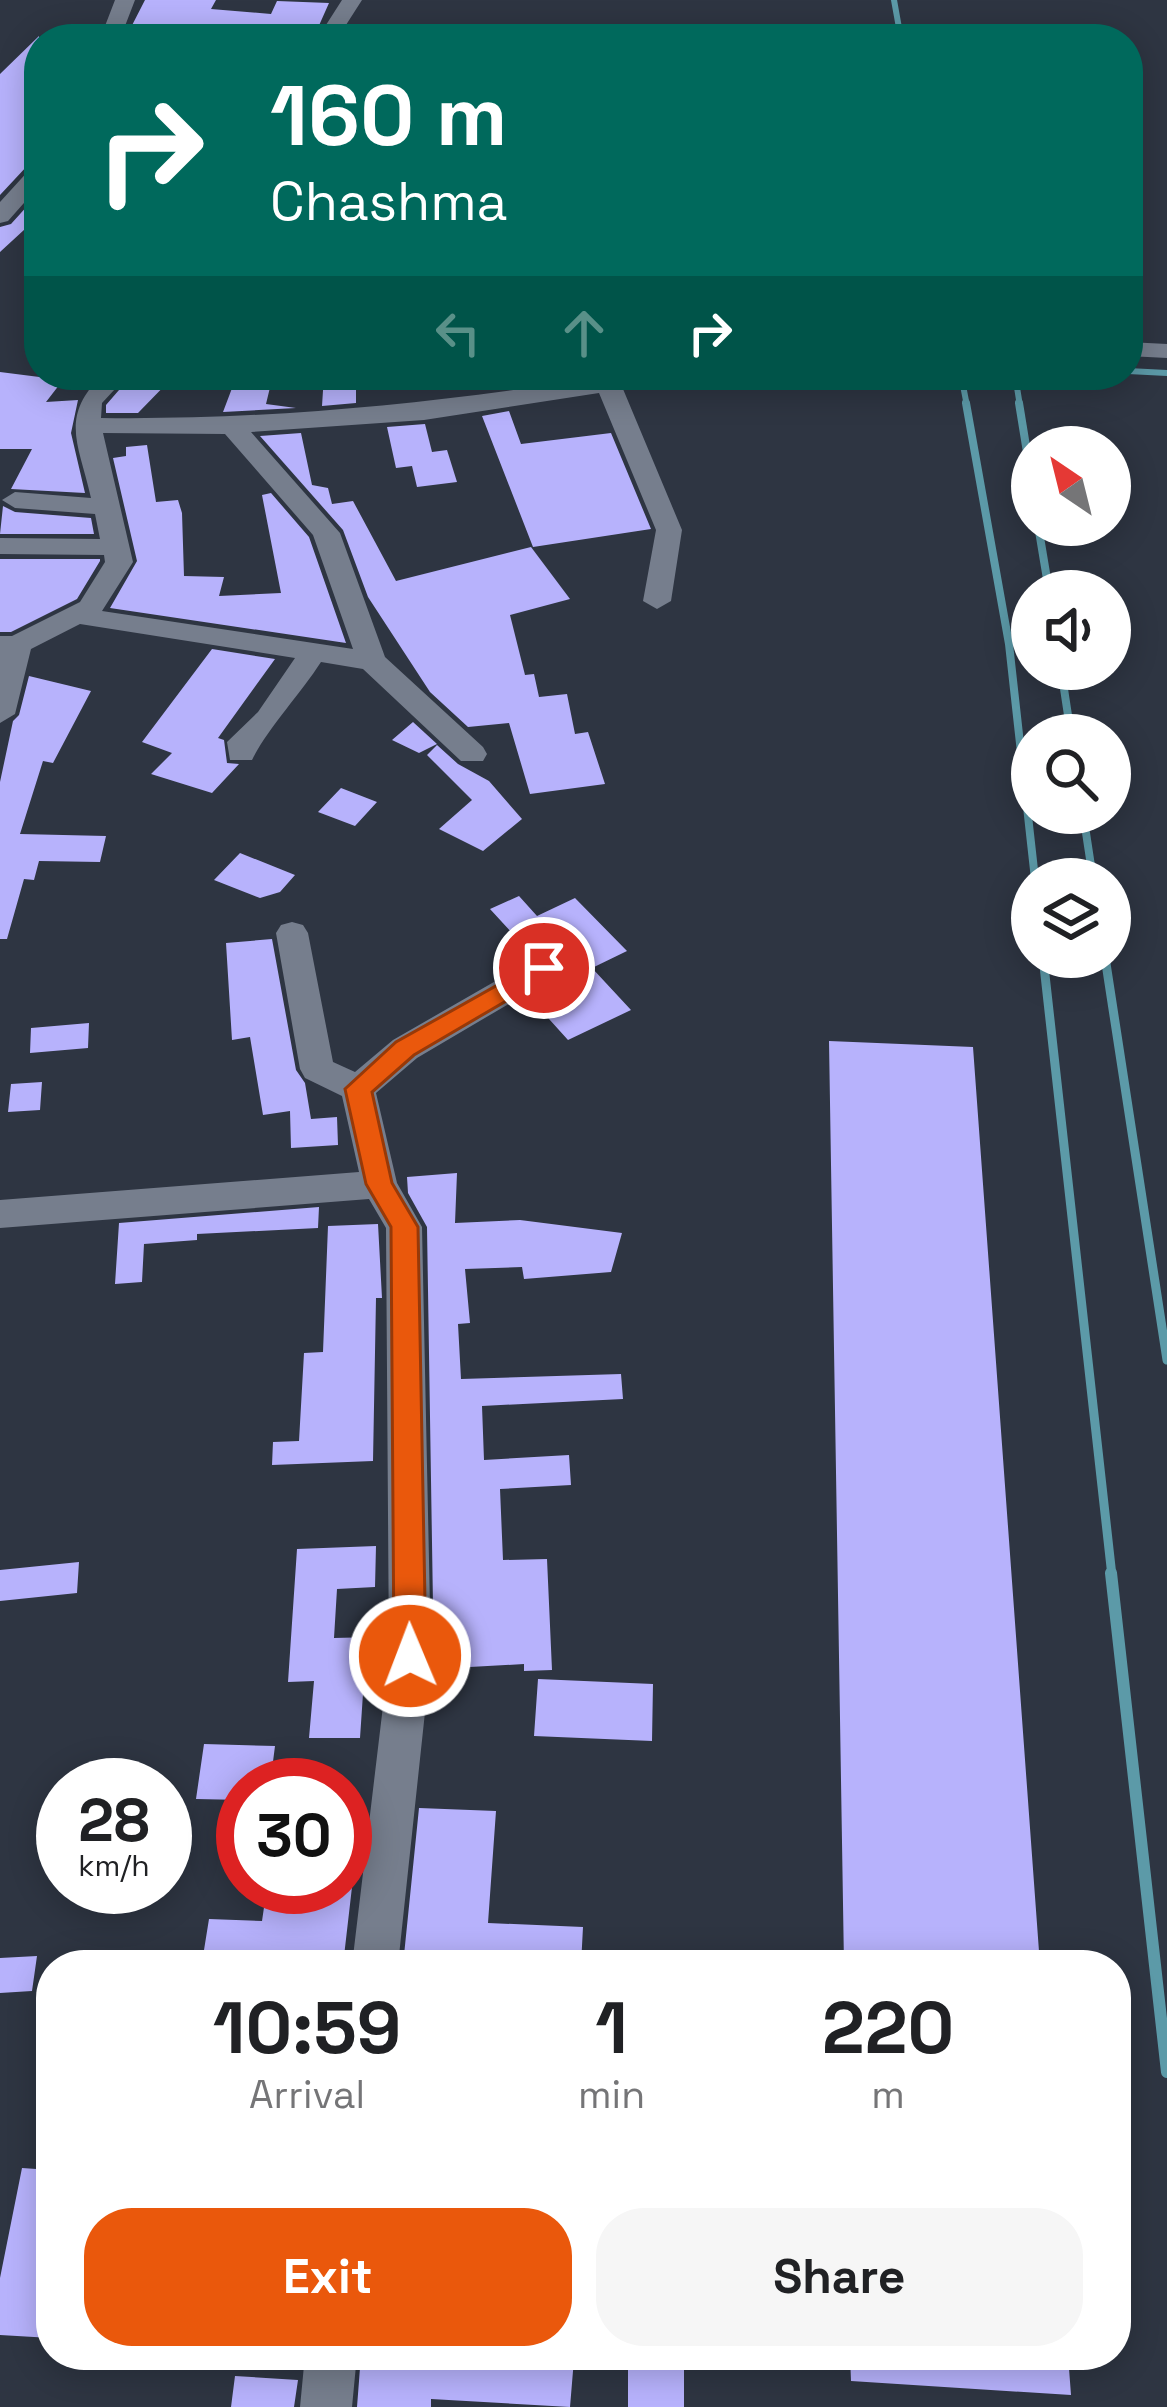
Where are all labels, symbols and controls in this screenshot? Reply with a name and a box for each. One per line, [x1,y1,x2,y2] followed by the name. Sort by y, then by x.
[270,62,507,170] text: 160 m
[72,72,228,228] icon: right
[270,167,508,236] text: Chashma
[425,300,491,366] icon: left
[551,300,617,366] icon: ahead
[677,300,743,366] icon: right
[1011,426,1131,546] north arrow
[1011,426,1131,978] map controls
[1011,570,1131,690] button: sound
[1011,714,1131,834] button: search
[1011,858,1131,978] button: layers
[493,917,595,1019] pin
[511,935,577,1001] icon: arrive
[347,1593,473,1719] position arrow
[216,1758,372,1914] speed limit sign: 30
[78,1782,150,1859] text: 28
[78,1846,150,1885] text: km/h
[213,1982,401,2074] text: 10:59
[595,1982,628,2074] text: 1
[822,1982,954,2074] text: 220
[249,2070,365,2119] text: Arrival
[578,2070,645,2119] text: min
[871,2070,905,2119] text: m
[84,2208,572,2346] button: Exit
[596,2208,1083,2346] button: Share

